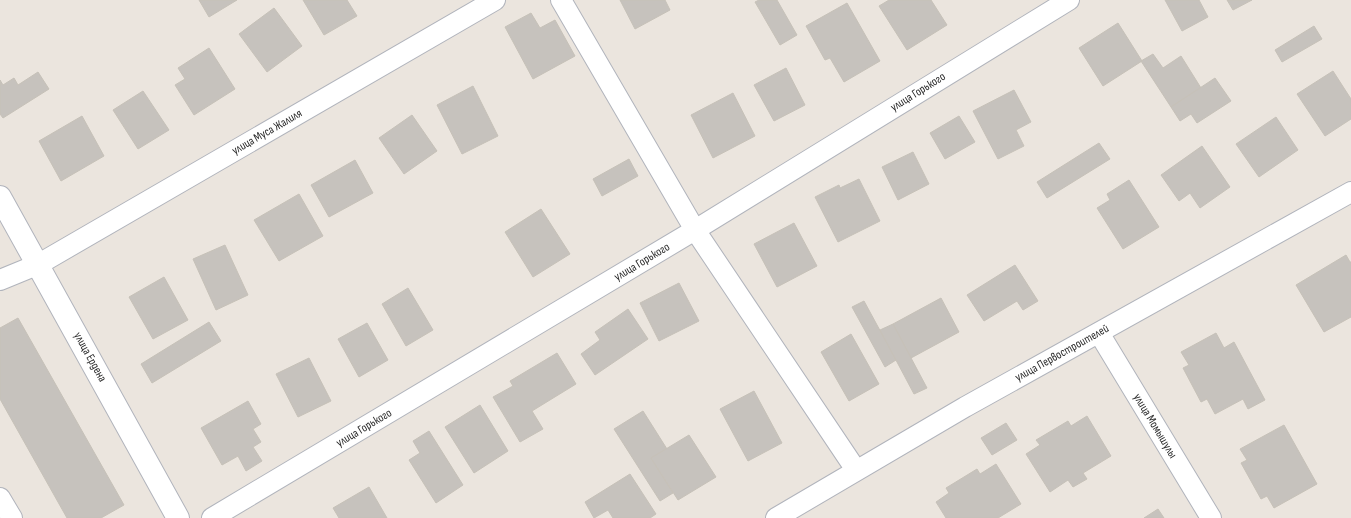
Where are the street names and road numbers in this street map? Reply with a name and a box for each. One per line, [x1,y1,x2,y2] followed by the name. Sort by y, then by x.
[888,69,948,115] street label: улица Горького
[229,106,305,158] street label: улица Муса Жалиля
[611,239,673,284] street label: улица Горького
[1012,321,1112,385] street label: улица Первостроителей
[70,329,110,385] street label: улица Ердена
[1130,391,1180,461] street label: улица Момышулы
[333,405,395,450] street label: улица Горького

